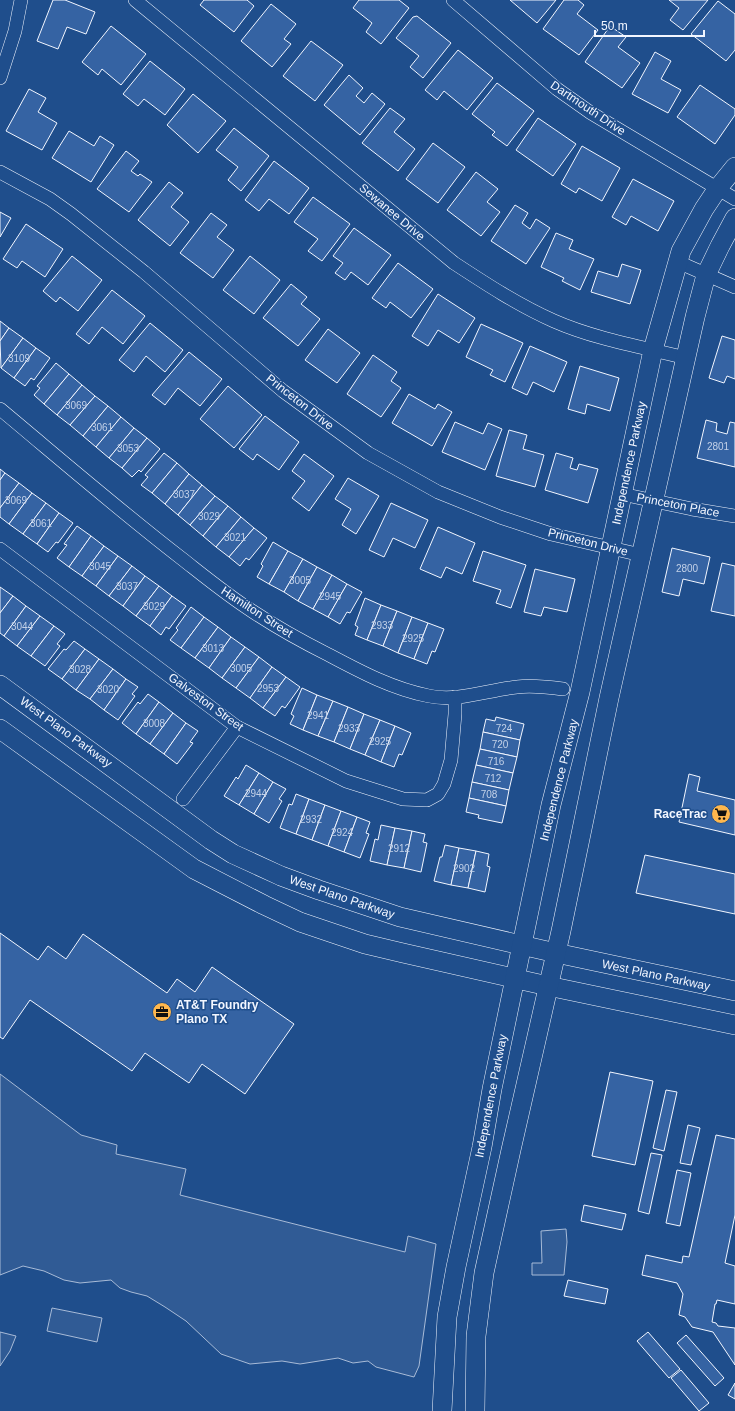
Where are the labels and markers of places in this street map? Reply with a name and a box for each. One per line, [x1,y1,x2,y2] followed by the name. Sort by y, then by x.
[710,803,732,825] supermarket icon: RaceTrac
[654,807,707,821] place label: RaceTrac
[176,998,259,1026] place label: AT&T Foundry Plano TX
[151,1001,173,1023] office icon: AT&T Foundry Plano TX

